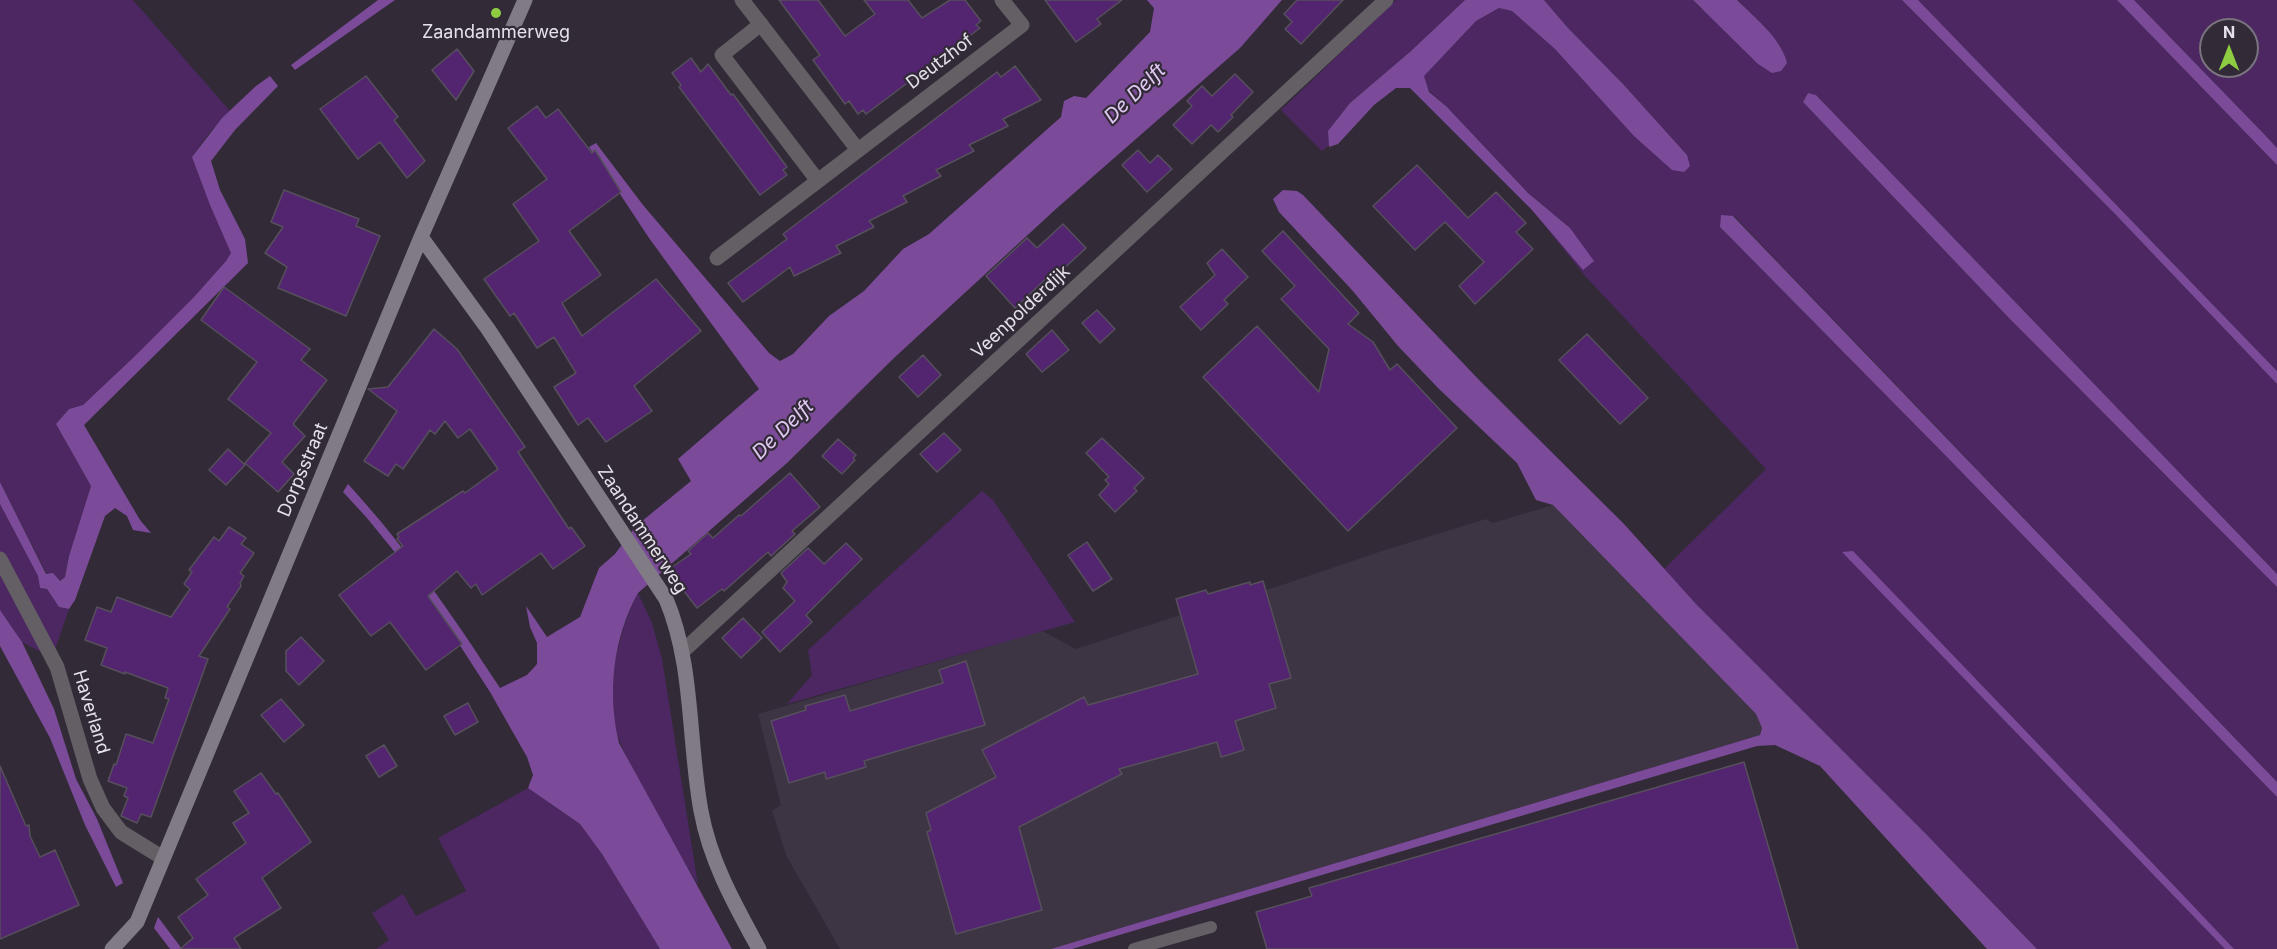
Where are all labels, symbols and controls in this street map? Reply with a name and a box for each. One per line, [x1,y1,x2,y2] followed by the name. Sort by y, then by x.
[489,6,503,20] marker: Zaandammerweg
[2199,18,2259,78] north arrow
[422,22,570,44] place label: Zaandammerweg
[2223,22,2235,42] text: N
[902,30,978,94] street label: Deutzhof
[1099,59,1171,129] water label: De Delft
[967,261,1075,363] street label: Veenpolderdijk
[747,395,819,465] water label: De Delft
[274,420,332,520] street label: Dorpsstraat
[593,462,691,598] street label: Zaandammerweg
[68,667,114,757] street label: Haverland

